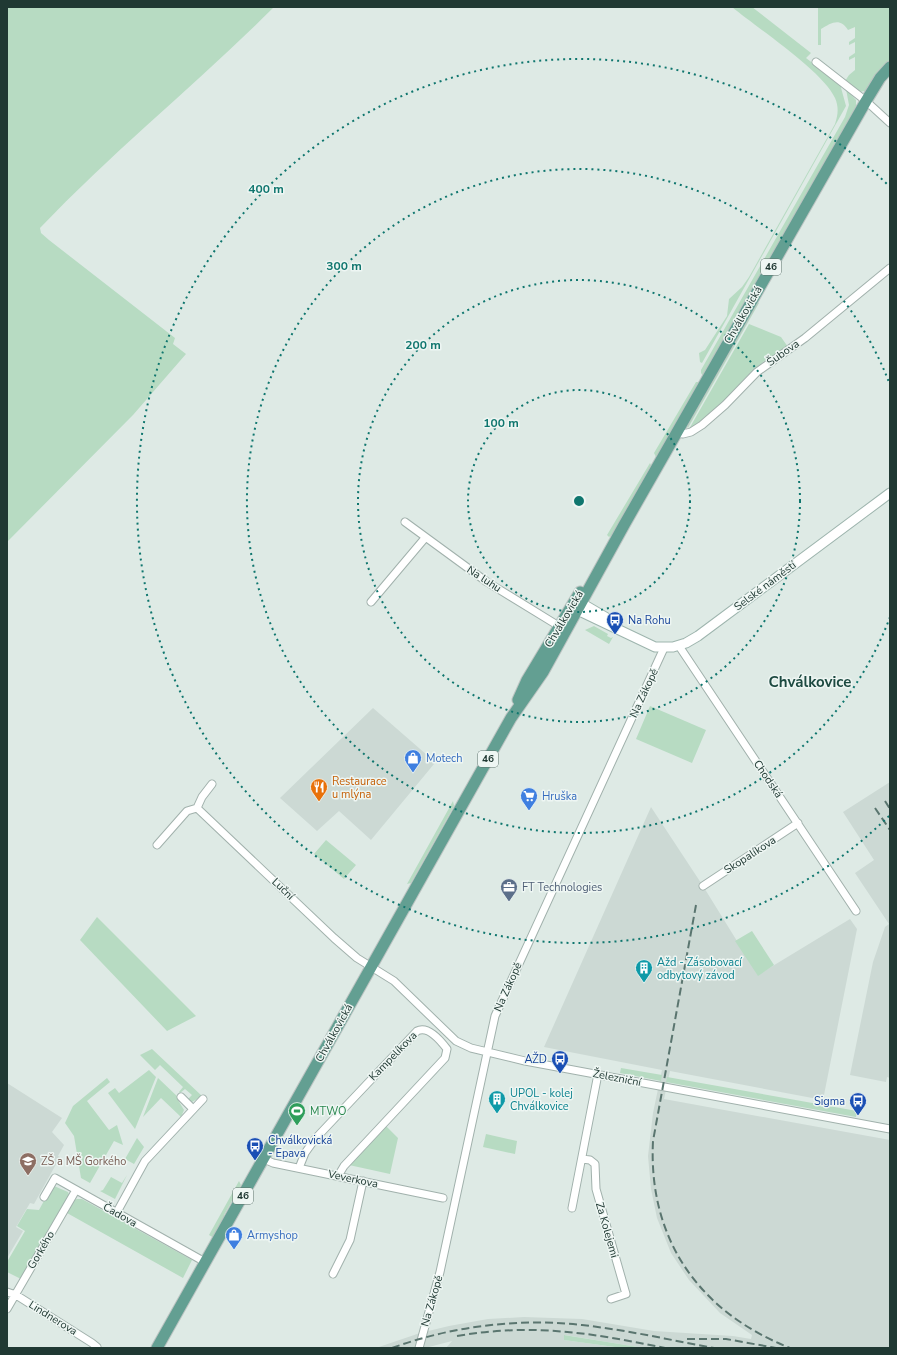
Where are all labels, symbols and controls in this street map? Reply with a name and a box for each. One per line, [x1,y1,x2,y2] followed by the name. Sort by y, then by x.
[248,181,284,197] text: 400 m
[326,258,362,274] text: 300 m
[761,259,781,275] road number: 46
[720,283,766,347] street label: Chválkovická
[763,335,802,370] street label: Šubova
[405,337,441,353] text: 200 m
[483,415,519,431] text: 100 m
[572,494,586,508] centre of rings
[731,557,800,614] street label: Selské náměstí
[464,562,504,596] street label: Na luhu
[541,587,587,650] street label: Chválkovická
[605,610,625,635] bus stop icon: Na Rohu
[628,613,671,628] place label: Na Rohu
[626,666,662,720] street label: Na Zákopě
[769,672,851,692] district label: Chválkovice
[403,748,423,773] shop icon: Motech
[426,751,462,766] place label: Motech
[478,751,498,767] road number: 46
[750,757,786,801] street label: Chodská
[332,774,387,802] place label: Restaurace u mlýna
[309,777,329,802] restaurant icon: Restaurace u mlýna
[519,786,539,811] supermarket icon: Hruška
[542,789,577,804] place label: Hruška
[721,832,779,877] street label: Skopalíkova
[268,875,299,904] street label: Luční
[499,877,519,902] office icon: FT Technologies
[522,880,602,895] place label: FT Technologies
[657,955,743,983] place label: Ažd - Zásobovací odbytový závod
[634,958,654,983] building icon: Ažd - Zásobovací odbytový závod
[490,960,526,1014] street label: Na Zákopě
[312,1001,356,1065] street label: Chválkovická
[366,1028,420,1084] street label: Kampelíkova
[550,1049,570,1074] bus stop icon: AŽD
[524,1051,547,1067] place label: AŽD
[592,1065,644,1090] street label: Železniční
[510,1086,573,1114] place label: UPOL - kolej Chválkovice
[487,1089,507,1114] building icon: UPOL - kolej Chválkovice
[848,1091,868,1116] bus stop icon: Sigma
[814,1094,845,1109] place label: Sigma
[287,1101,307,1126] sports icon: MTWO
[310,1104,347,1119] place label: MTWO
[268,1133,332,1161] place label: Chválkovická - Epava
[245,1136,265,1161] bus stop icon: Chválkovická - Epava
[18,1151,38,1176] school or university icon: ZŠ a MŠ Gorkého
[41,1153,126,1169] place label: ZŠ a MŠ Gorkého
[326,1166,380,1192] street label: Veverkova
[233,1188,253,1204] road number: 46
[100,1199,140,1231] street label: Čadova
[592,1200,622,1260] street label: Za Kolejemi
[224,1225,244,1250] shop icon: Armyshop
[24,1228,58,1272] street label: Gorkého
[247,1228,298,1243] place label: Armyshop
[418,1273,447,1328] street label: Na Zákopě
[26,1297,80,1339] street label: Lindnerova

